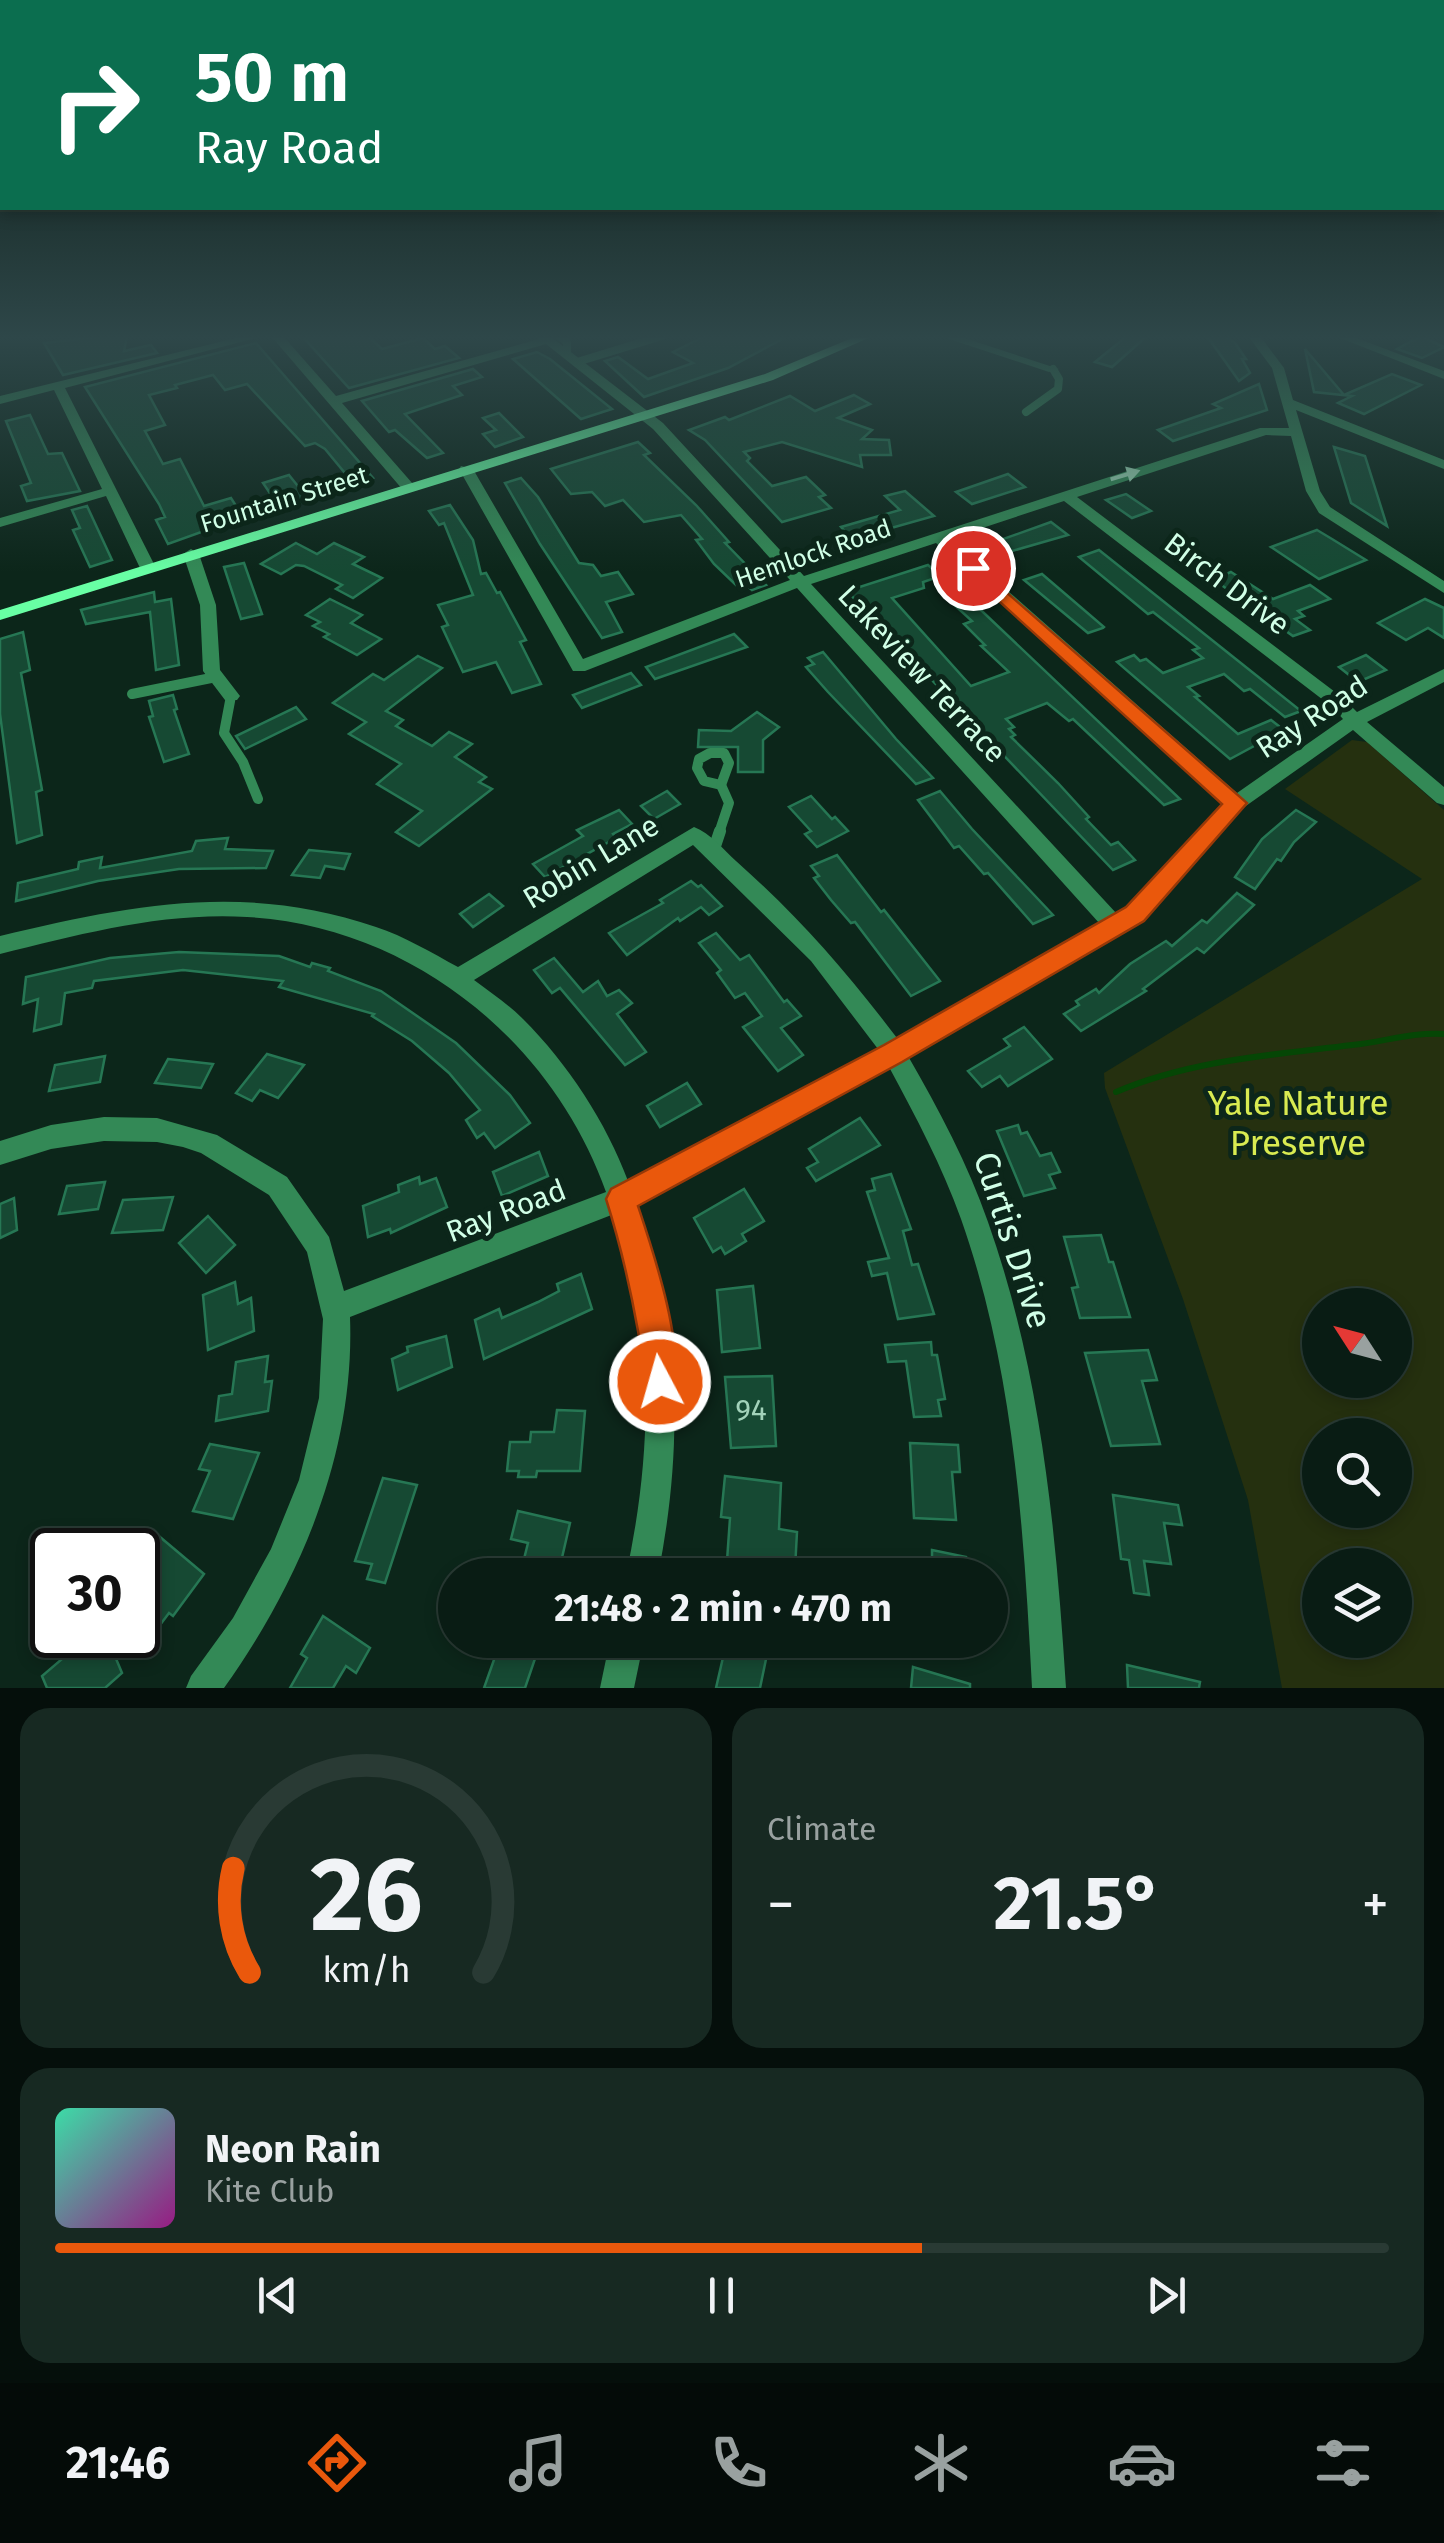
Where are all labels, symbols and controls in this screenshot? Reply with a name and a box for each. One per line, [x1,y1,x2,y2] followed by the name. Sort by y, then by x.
[195,36,349,120] text: 50 m
[30,40,160,170] icon: right
[195,121,383,175] text: Ray Road
[197,460,373,540] street label: Fountain Street
[1111,467,1141,482] one-way arrow
[731,513,895,595] street label: Hemlock Road
[1157,525,1297,643] street label: Birch Drive
[931,526,1016,611] pin
[946,541,1001,596] icon: arrive
[830,578,1014,770] street label: Lakeview Terrace
[1250,668,1374,766] street label: Ray Road
[517,807,665,917] street label: Robin Lane
[1207,1082,1389,1164] park label: Yale Nature Preserve
[965,1146,1061,1334] street label: Curtis Drive
[441,1172,571,1250] street label: Ray Road
[1302,1288,1412,1398] north arrow
[1302,1288,1412,1658] map controls
[608,1330,712,1434] position arrow
[735,1392,767,1428] house number: 94
[1302,1418,1412,1528] button: search
[30,1528,160,1658] speed limit sign: 30
[1302,1548,1412,1658] button: layers
[554,1585,892,1631] text: 21:48 · 2 min · 470 m
[767,1810,876,1848] text: Climate
[310,1833,422,1958] text: 26
[993,1859,1163,1949] text: 21.5°
[767,1872,795,1938] text: −
[1362,1872,1389,1938] text: +
[322,1949,410,1991] text: km/h
[205,2126,381,2172] text: Neon Rain
[205,2172,334,2210] text: Kite Club
[250,2268,305,2323] icon: previous
[694,2268,749,2323] icon: pause
[1139,2268,1194,2323] icon: next
[302,2428,372,2498] icon: directions
[503,2428,573,2498] icon: music
[704,2428,774,2498] icon: phone
[906,2428,976,2498] icon: climate
[1107,2428,1177,2498] icon: car
[1308,2428,1378,2498] icon: filters
[66,2436,170,2490] text: 21:46

